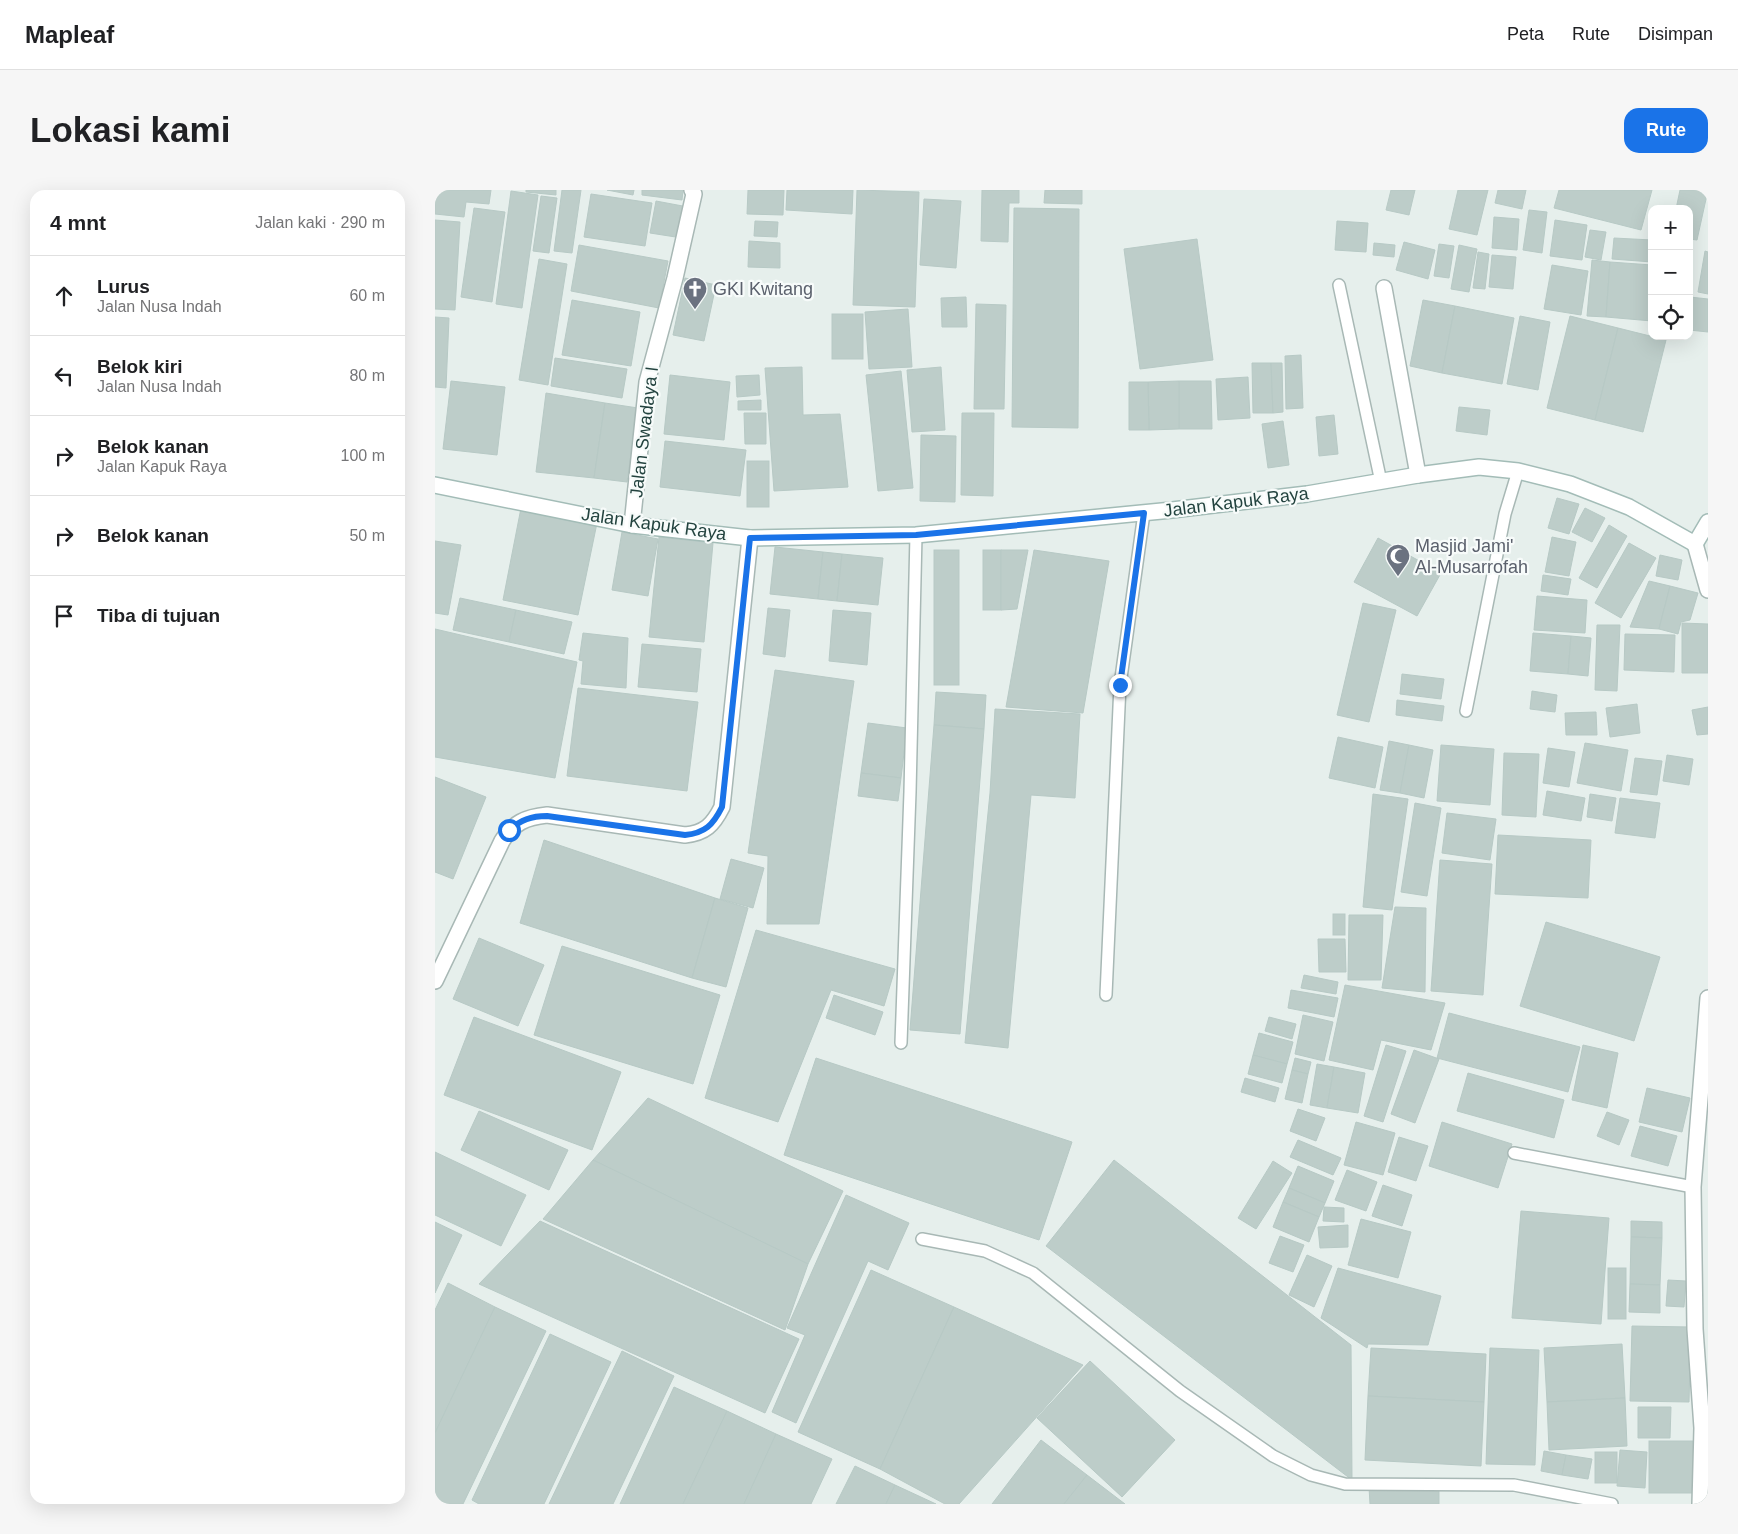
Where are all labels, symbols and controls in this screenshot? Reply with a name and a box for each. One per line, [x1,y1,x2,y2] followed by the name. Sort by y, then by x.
[25,21,114,48] text: Mapleaf
[1507,24,1544,44] text: Peta
[1572,24,1610,44] text: Rute
[1638,24,1713,44] text: Disimpan
[1624,108,1708,153] button: Rute
[30,110,230,149] text: Lokasi kami
[1648,205,1693,340] map controls
[1648,205,1693,250] button: +
[50,211,106,234] text: 4 mnt
[255,214,385,231] text: Jalan kaki · 290 m
[1648,250,1693,295] button: −
[97,276,150,297] text: Lurus
[682,276,708,310] church icon: GKI Kwitang
[713,279,813,299] place label: GKI Kwitang
[50,282,78,310] icon: ahead
[349,287,385,304] text: 60 m
[1648,295,1693,340] button: locate
[97,298,222,315] text: Jalan Nusa Indah
[97,356,183,377] text: Belok kiri
[50,362,78,390] icon: left
[626,365,662,499] street label: Jalan Swadaya I
[349,367,385,384] text: 80 m
[97,378,222,395] text: Jalan Nusa Indah
[97,436,209,457] text: Belok kanan
[50,442,78,470] icon: right
[341,447,385,464] text: 100 m
[97,458,227,475] text: Jalan Kapuk Raya
[1162,483,1311,521] street label: Jalan Kapuk Raya
[580,504,729,544] street label: Jalan Kapuk Raya
[50,522,78,550] icon: right
[97,525,209,546] text: Belok kanan
[349,527,385,544] text: 50 m
[1415,536,1528,577] place label: Masjid Jami' Al-Musarrofah
[1385,543,1411,577] mosque icon: Masjid Jami' Al-Musarrofah
[50,602,78,630] icon: arrive
[97,605,220,626] text: Tiba di tujuan
[1109,674,1132,697] route end
[498,819,521,842] route start

